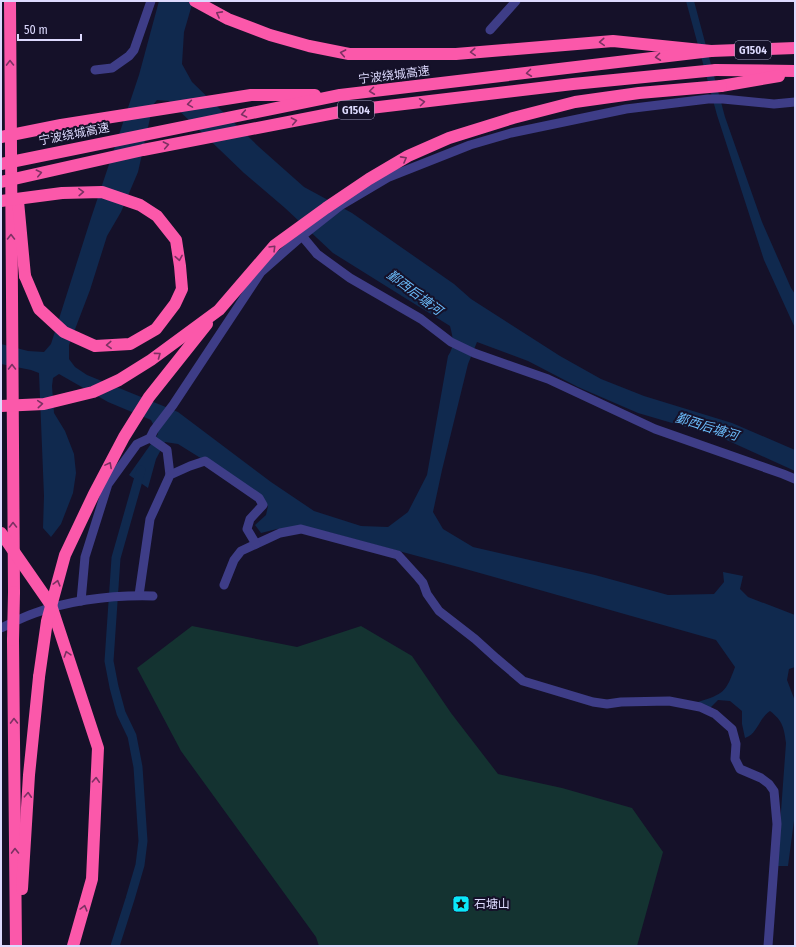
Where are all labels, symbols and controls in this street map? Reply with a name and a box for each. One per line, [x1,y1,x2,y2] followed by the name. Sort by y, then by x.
[216,11,224,19] one-way arrow
[18,16,81,42] scale bar
[24,23,48,37] text: 50 m
[599,38,605,47] one-way arrow
[735,41,771,59] road number: G1504
[470,48,476,57] one-way arrow
[340,49,346,57] one-way arrow
[655,53,661,62] one-way arrow
[6,60,14,66] one-way arrow
[357,64,431,86] street label: 宁波绕城高速
[526,68,532,77] one-way arrow
[369,87,375,96] one-way arrow
[419,98,425,107] one-way arrow
[187,100,193,108] one-way arrow
[338,101,374,119] road number: G1504
[241,110,247,118] one-way arrow
[291,117,297,126] one-way arrow
[37,120,111,148] street label: 宁波绕城高速
[163,142,169,150] one-way arrow
[400,156,407,164] one-way arrow
[35,169,42,178] one-way arrow
[78,188,84,197] one-way arrow
[7,234,15,240] one-way arrow
[268,245,276,252] one-way arrow
[174,255,183,261] one-way arrow
[384,267,448,320] water label: 鄞西后塘河
[106,341,112,350] one-way arrow
[154,352,161,359] one-way arrow
[8,364,16,370] one-way arrow
[37,400,43,409] one-way arrow
[674,410,743,444] water label: 鄞西后塘河
[104,461,112,469] one-way arrow
[9,522,17,528] one-way arrow
[52,580,61,587] one-way arrow
[63,651,72,658] one-way arrow
[10,718,18,724] one-way arrow
[92,777,101,783] one-way arrow
[24,792,33,798] one-way arrow
[11,848,19,854] one-way arrow
[451,894,471,914] place icon: 石塘山
[474,897,510,911] place label: 石塘山
[79,905,88,912] one-way arrow

